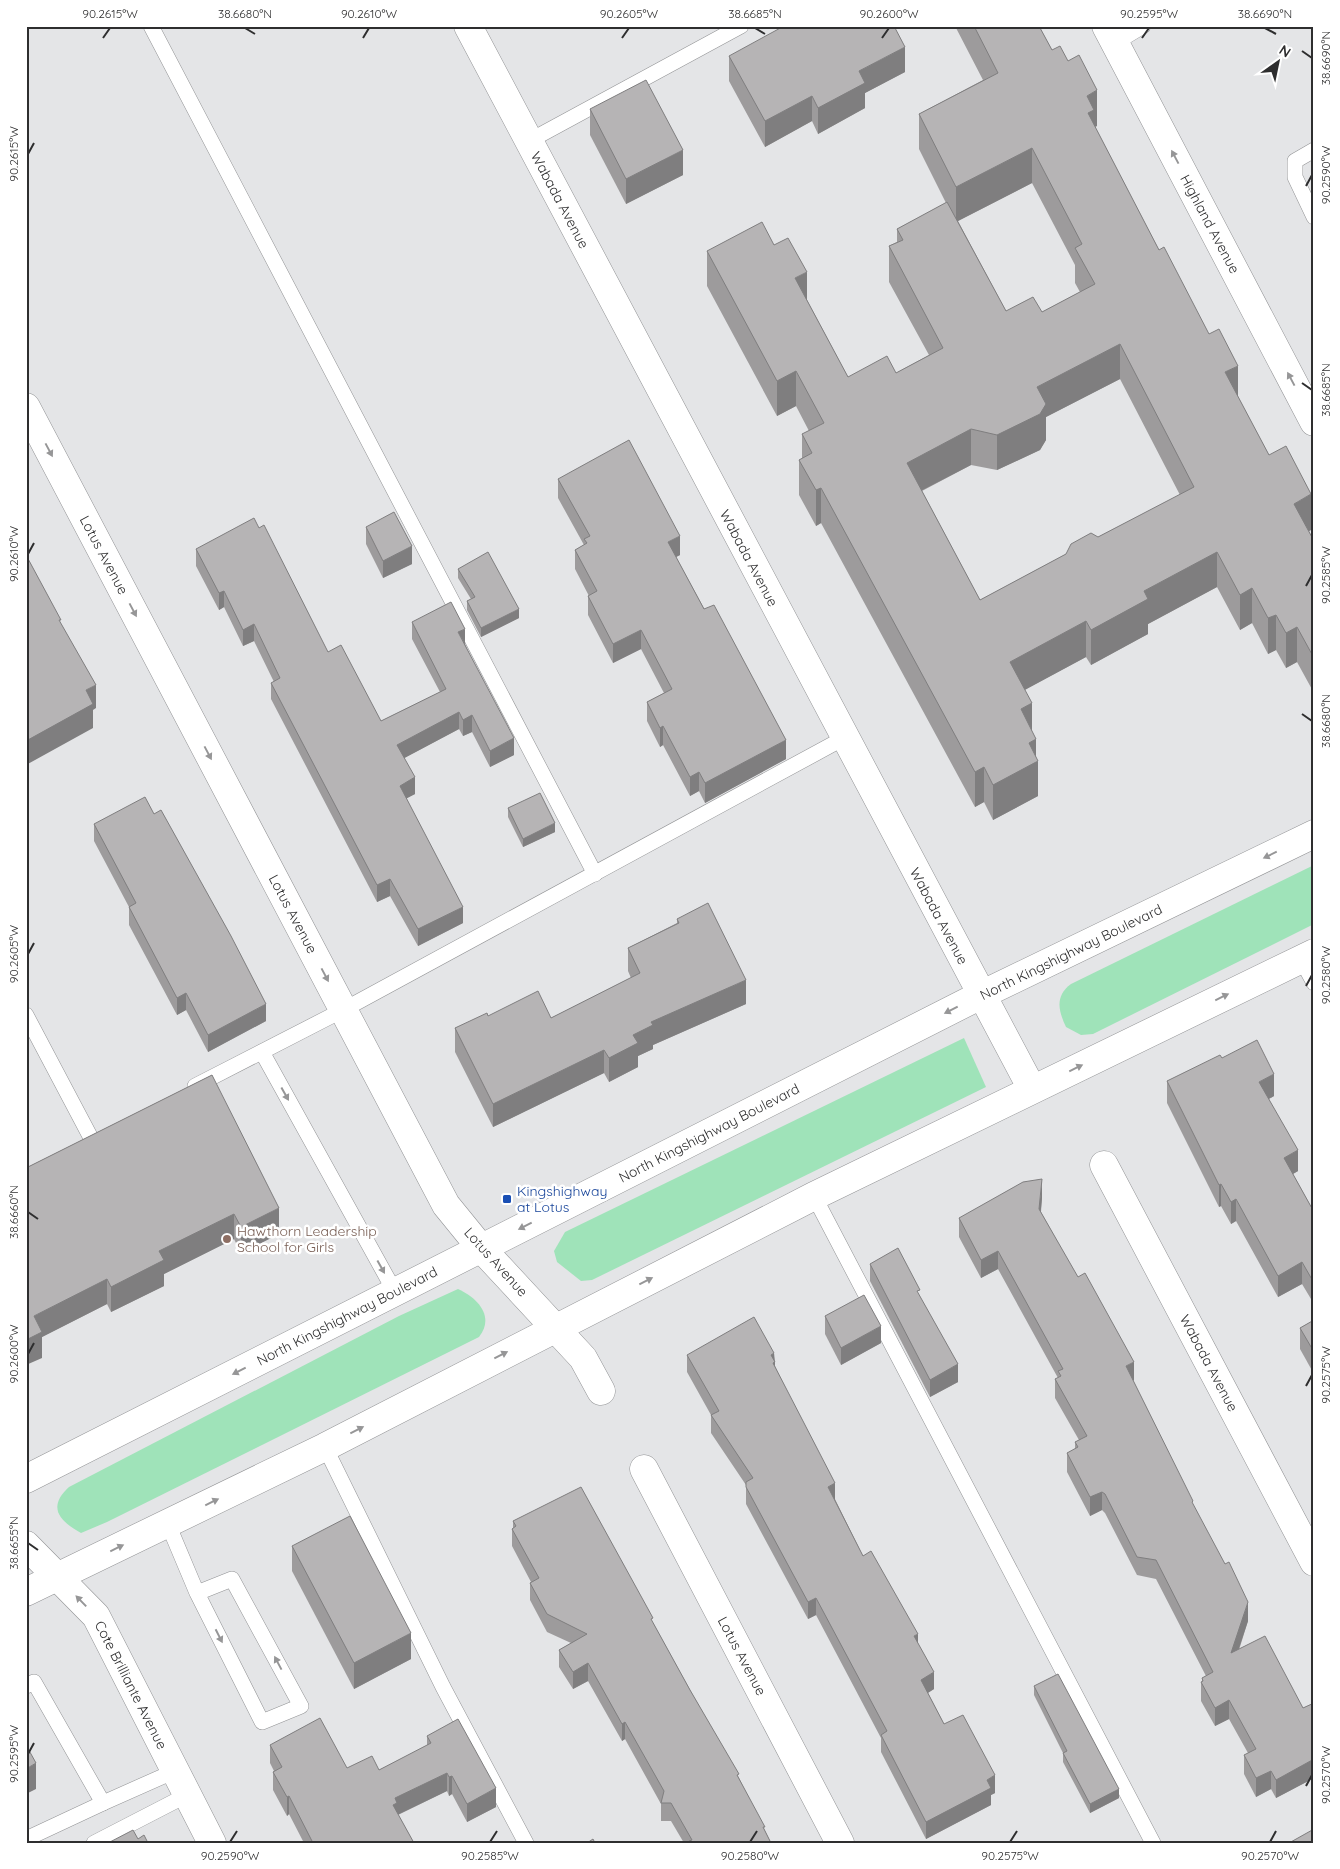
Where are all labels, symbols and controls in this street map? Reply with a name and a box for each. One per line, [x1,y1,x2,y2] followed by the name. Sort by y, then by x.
[82,6,138,21] text: 90.2615°W
[218,6,272,21] text: 38.6680°N
[341,6,398,21] text: 90.2610°W
[600,6,659,21] text: 90.2605°W
[728,6,782,21] text: 38.6685°N
[860,6,919,21] text: 90.2600°W
[1120,6,1178,21] text: 90.2595°W
[1238,6,1292,21] text: 38.6690°N
[1318,31,1333,85] text: 38.6690°N
[1252,38,1302,88] north arrow
[1276,41,1294,61] text: N
[6,126,21,182] text: 90.2615°W
[1318,145,1333,204] text: 90.2590°W
[527,148,593,252] street label: Wabada Avenue
[1171,150,1179,165] one-way arrow
[1176,171,1244,277] street label: Highland Avenue
[1318,363,1333,417] text: 38.6685°N
[1287,371,1295,386] one-way arrow
[45,443,53,457] one-way arrow
[716,506,782,610] street label: Wabada Avenue
[76,512,132,598] street label: Lotus Avenue
[6,525,21,582] text: 90.2610°W
[1318,546,1333,604] text: 90.2585°W
[129,602,137,617] one-way arrow
[1318,694,1333,748] text: 38.6680°N
[204,746,212,761] one-way arrow
[1263,851,1277,859] one-way arrow
[906,864,972,968] street label: Wabada Avenue
[265,871,321,957] street label: Lotus Avenue
[977,900,1165,1004] street label: North Kingshighway Boulevard
[6,924,21,983] text: 90.2605°W
[1318,945,1333,1004] text: 90.2580°W
[321,967,329,982] one-way arrow
[1215,993,1229,1001] one-way arrow
[943,1006,958,1014] one-way arrow
[1068,1064,1083,1072] one-way arrow
[616,1079,802,1187] street label: North Kingshighway Boulevard
[281,1088,290,1101] one-way arrow
[517,1182,607,1216] place label: Kingshighway at Lotus
[6,1185,21,1239] text: 38.6660°N
[501,1193,513,1205] marker: Kingshighway at Lotus
[237,1222,377,1256] place label: Hawthorn Leadership School for Girls
[517,1222,532,1230] one-way arrow
[460,1224,532,1300] street label: Lotus Avenue
[221,1233,233,1245] marker: Hawthorn Leadership School for Girls
[377,1260,385,1275] one-way arrow
[254,1262,440,1370] street label: North Kingshighway Boulevard
[639,1277,653,1285] one-way arrow
[1176,1311,1242,1415] street label: Wabada Avenue
[6,1324,21,1383] text: 90.2600°W
[1318,1346,1333,1404] text: 90.2575°W
[494,1351,509,1359] one-way arrow
[232,1367,246,1375] one-way arrow
[350,1426,364,1434] one-way arrow
[204,1498,219,1506] one-way arrow
[6,1516,21,1570] text: 38.6655°N
[110,1544,125,1552] one-way arrow
[75,1595,87,1607] one-way arrow
[714,1613,770,1699] street label: Lotus Avenue
[91,1618,171,1752] street label: Cote Brilliante Avenue
[215,1629,223,1644] one-way arrow
[273,1656,282,1670] one-way arrow
[6,1725,21,1783] text: 90.2595°W
[1318,1746,1333,1804] text: 90.2570°W
[201,1848,260,1863] text: 90.2590°W
[461,1848,519,1863] text: 90.2585°W
[721,1848,780,1863] text: 90.2580°W
[981,1848,1039,1863] text: 90.2575°W
[1241,1848,1299,1863] text: 90.2570°W

